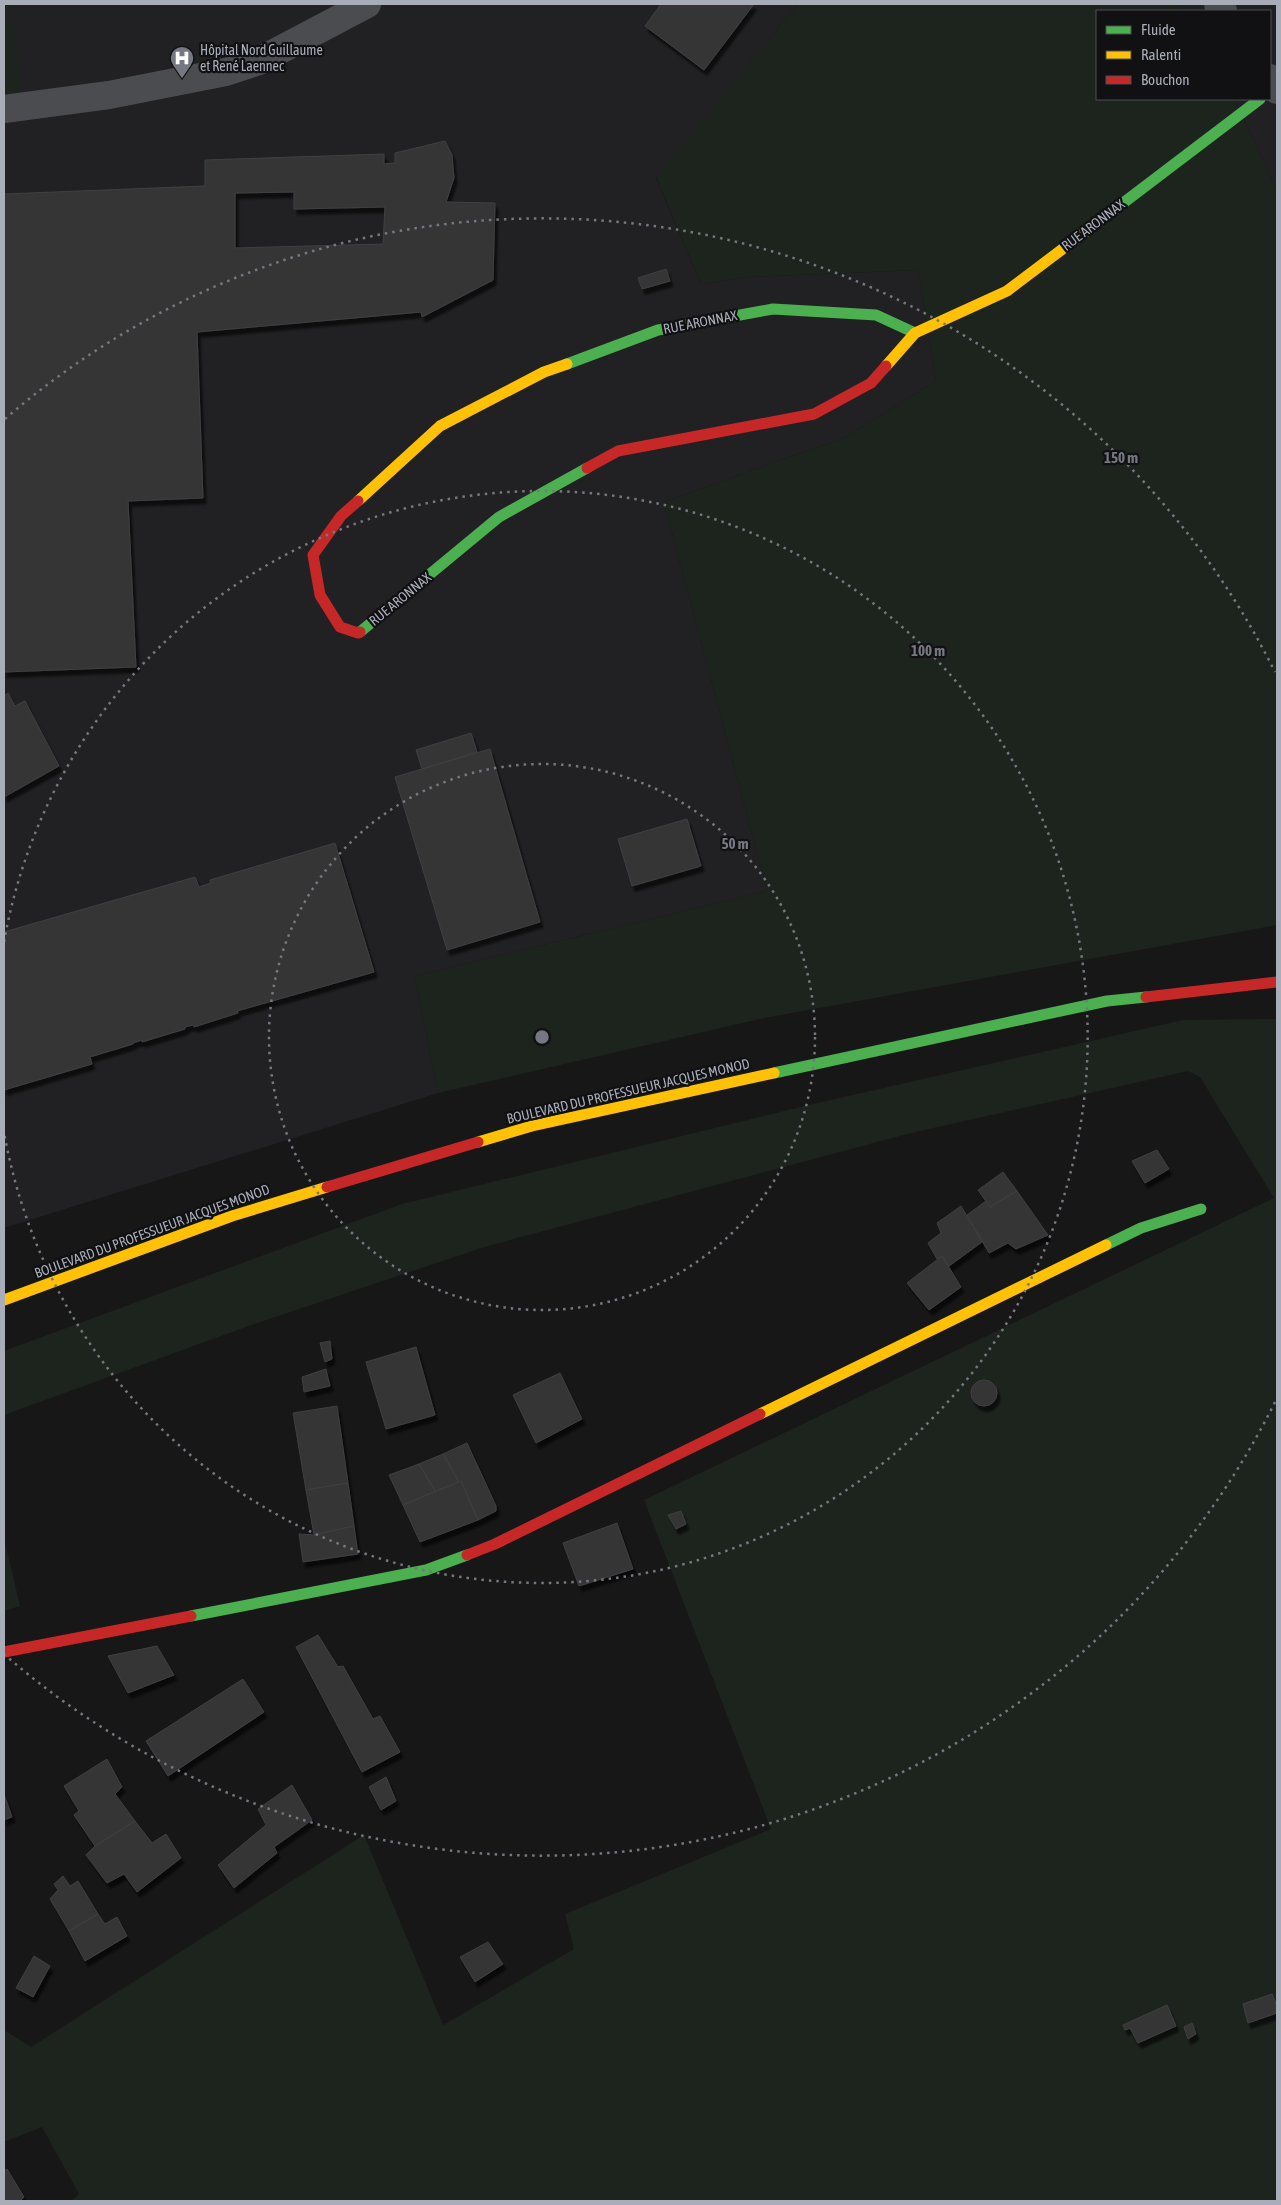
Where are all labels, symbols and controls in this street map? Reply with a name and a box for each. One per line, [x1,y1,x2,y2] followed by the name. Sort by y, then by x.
[1096,10,1271,100] legend
[1141,21,1176,38] text: Fluide
[200,42,323,74] place label: Hôpital Nord Guillaume et René Laennec
[169,45,195,79] hospital icon: Hôpital Nord Guillaume et René Laennec
[1141,46,1181,63] text: Ralenti
[1141,71,1190,88] text: Bouchon
[1058,196,1128,254] street label: RUE ARONNAX
[662,307,739,337] street label: RUE ARONNAX
[1104,449,1138,466] text: 150 m
[366,569,435,629] street label: RUE ARONNAX
[911,642,945,659] text: 100 m
[722,835,749,852] text: 50 m
[533,1028,551,1046] centre of rings
[505,1055,751,1127] street label: BOULEVARD DU PROFESSUEUR JACQUES MONOD
[32,1181,272,1281] street label: BOULEVARD DU PROFESSUEUR JACQUES MONOD

